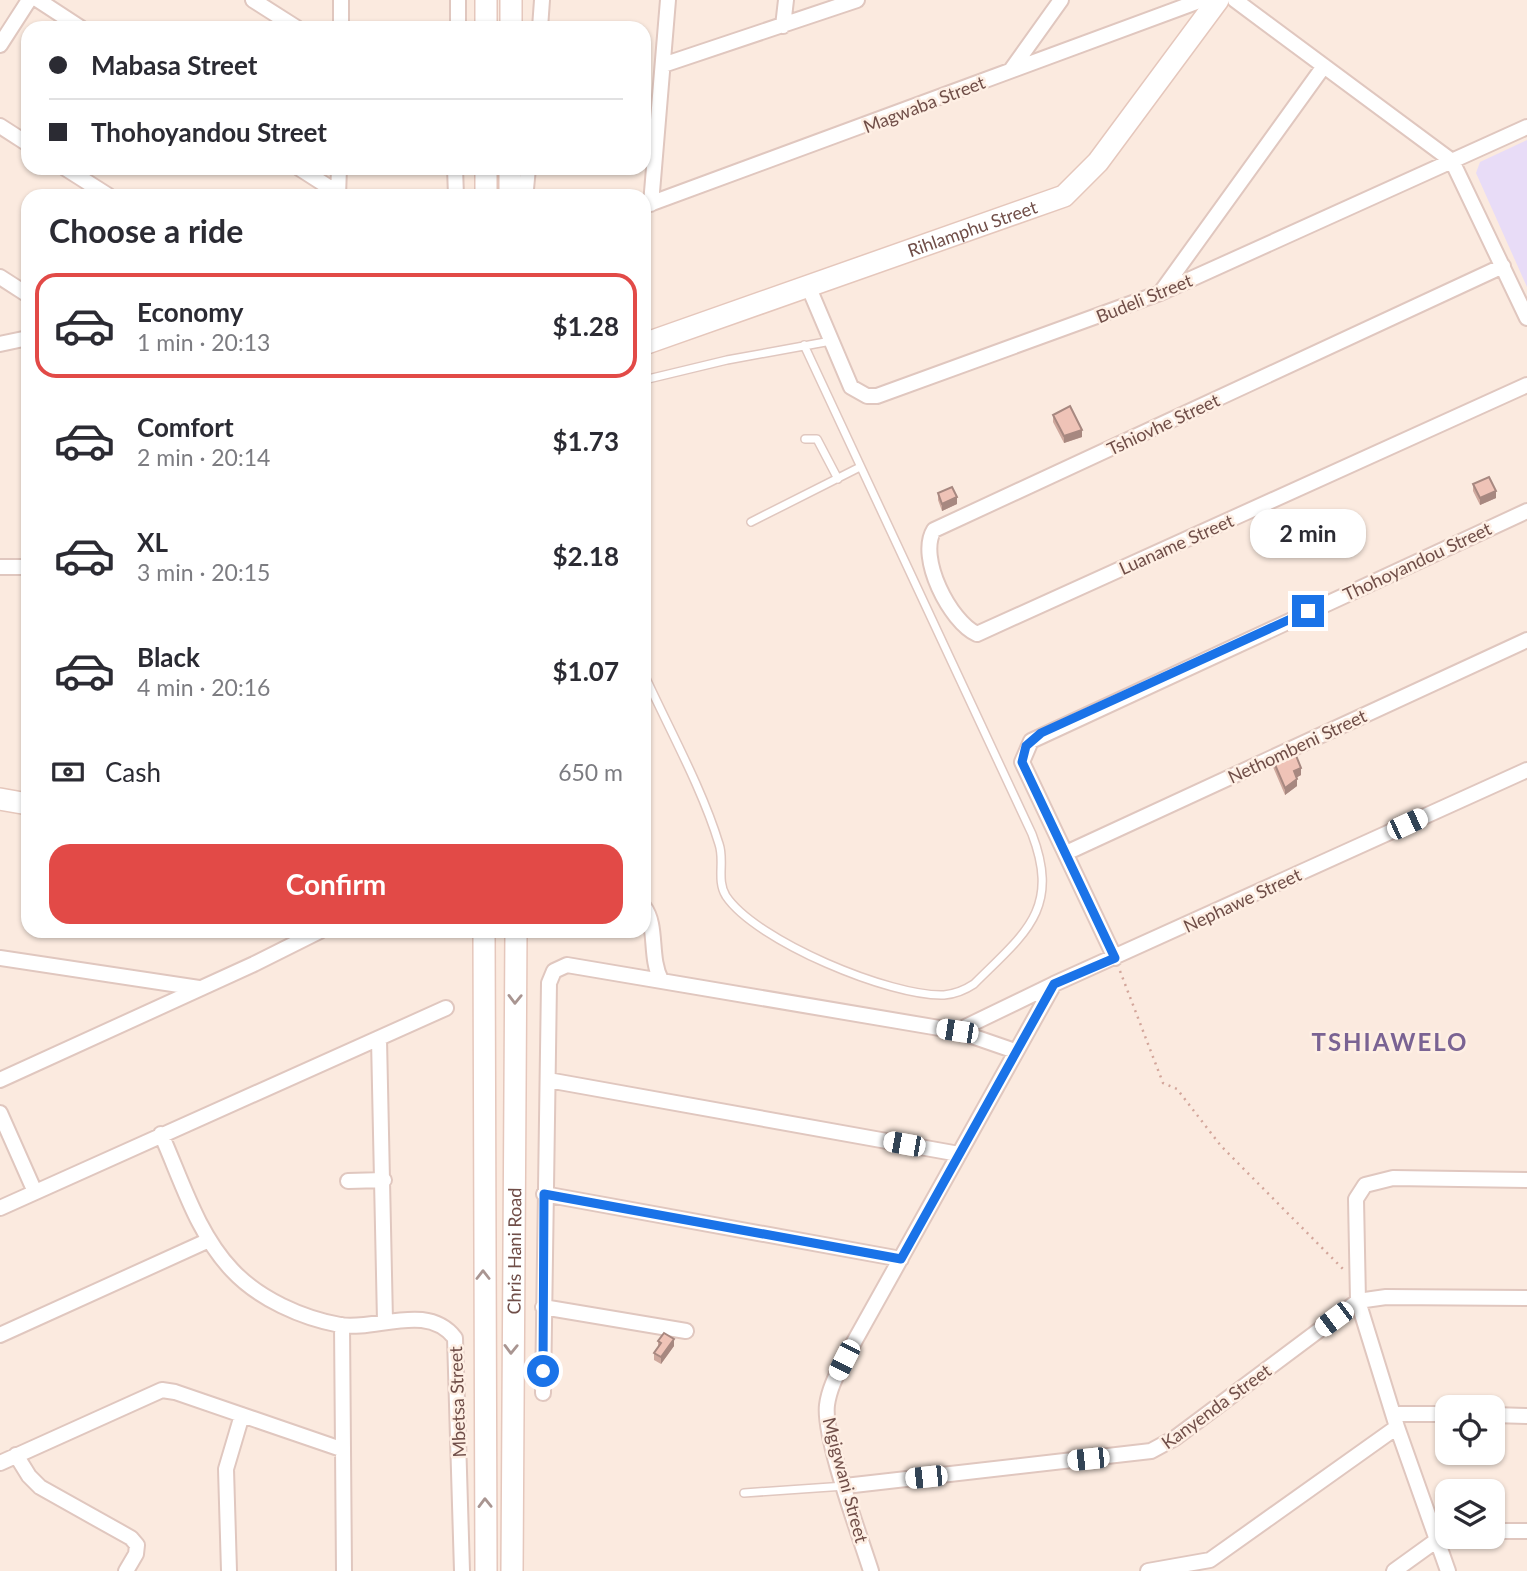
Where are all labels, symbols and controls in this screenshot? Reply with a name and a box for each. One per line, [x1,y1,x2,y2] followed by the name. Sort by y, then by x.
[91,49,257,81] text: Mabasa Street
[860,70,989,137] street label: Magwaba Street
[91,116,327,148] text: Thohoyandou Street
[905,195,1040,261] street label: Rihlamphu Street
[49,211,243,250] text: Choose a ride
[1093,269,1196,327] street label: Budeli Street
[53,294,116,357] icon: car
[137,296,243,328] text: Economy
[553,310,619,342] text: $1.28
[137,328,270,356] text: 1 min · 20:13
[1103,388,1223,460] street label: Tshiovhe Street
[53,409,116,472] icon: car
[137,411,234,443] text: Comfort
[553,425,619,457] text: $1.73
[137,443,270,471] text: 2 min · 20:14
[1115,509,1237,579] street label: Luaname Street
[1250,510,1366,558] callout: 2 min
[1339,517,1495,605] street label: Thohoyandou Street
[1279,519,1337,547] text: 2 min
[53,524,116,587] icon: car
[137,526,168,558] text: XL
[553,540,619,572] text: $2.18
[137,558,270,586] text: 3 min · 20:15
[1292,595,1324,627] route end
[53,639,116,702] icon: car
[137,641,200,673] text: Black
[553,655,619,687] text: $1.07
[137,673,270,701] text: 4 min · 20:16
[1224,704,1370,788] street label: Nethombeni Street
[49,753,87,791] icon: cash
[105,756,161,788] text: Cash
[558,758,623,786] text: 650 m
[1384,806,1431,842] car
[49,844,623,924] button: Confirm
[1180,863,1305,937] street label: Nephawe Street
[508,994,523,1005] one-way arrow
[935,1017,980,1045] car
[1312,1027,1468,1056] district label: TSHIAWELO
[882,1130,927,1158] car
[503,1188,525,1314] street label: Chris Hani Road
[475,1270,491,1280] one-way arrow
[1311,1298,1358,1340] car
[826,1337,863,1383] car
[503,1344,519,1355] one-way arrow
[444,1345,470,1458] street label: Mbetsa Street
[527,1355,559,1387] route start
[1157,1359,1276,1453] street label: Kanyenda Street
[1435,1395,1505,1549] map controls
[1435,1395,1505,1465] button: locate
[819,1415,873,1546] street label: Mgigwani Street
[1067,1446,1110,1472] car
[905,1464,948,1490] car
[1435,1479,1505,1549] button: layers
[477,1497,493,1508] one-way arrow

